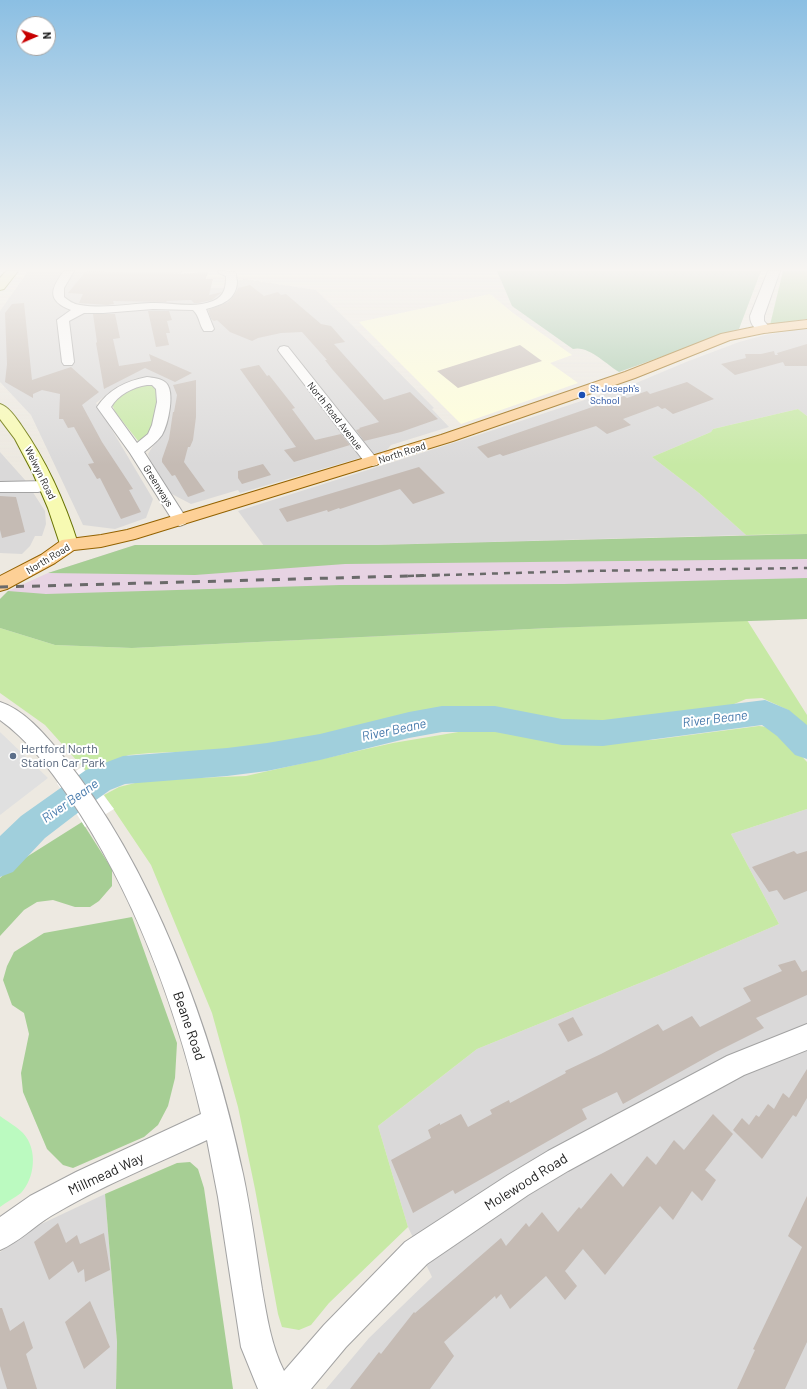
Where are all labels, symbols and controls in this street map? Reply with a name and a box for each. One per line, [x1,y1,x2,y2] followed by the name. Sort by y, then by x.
[16,16,56,56] north arrow
[41,32,54,39] text: N
[305,380,365,452] street label: North Road Avenue
[590,383,639,406] place label: St Joseph's School
[577,390,587,400] marker: St Joseph's School
[377,440,427,466] street label: North Road
[22,445,58,501] street label: Welwyn Road
[140,463,176,509] street label: Greenways
[24,541,72,577] street label: North Road
[682,707,748,731] water label: River Beane
[360,716,428,744] water label: River Beane
[21,742,105,770] place label: Hertford North Station Car Park
[8,751,18,761] marker: Hertford North Station Car Park
[39,776,101,826] water label: River Beane
[169,989,209,1063] street label: Beane Road
[65,1149,147,1199] street label: Millmead Way
[481,1150,571,1214] street label: Molewood Road

